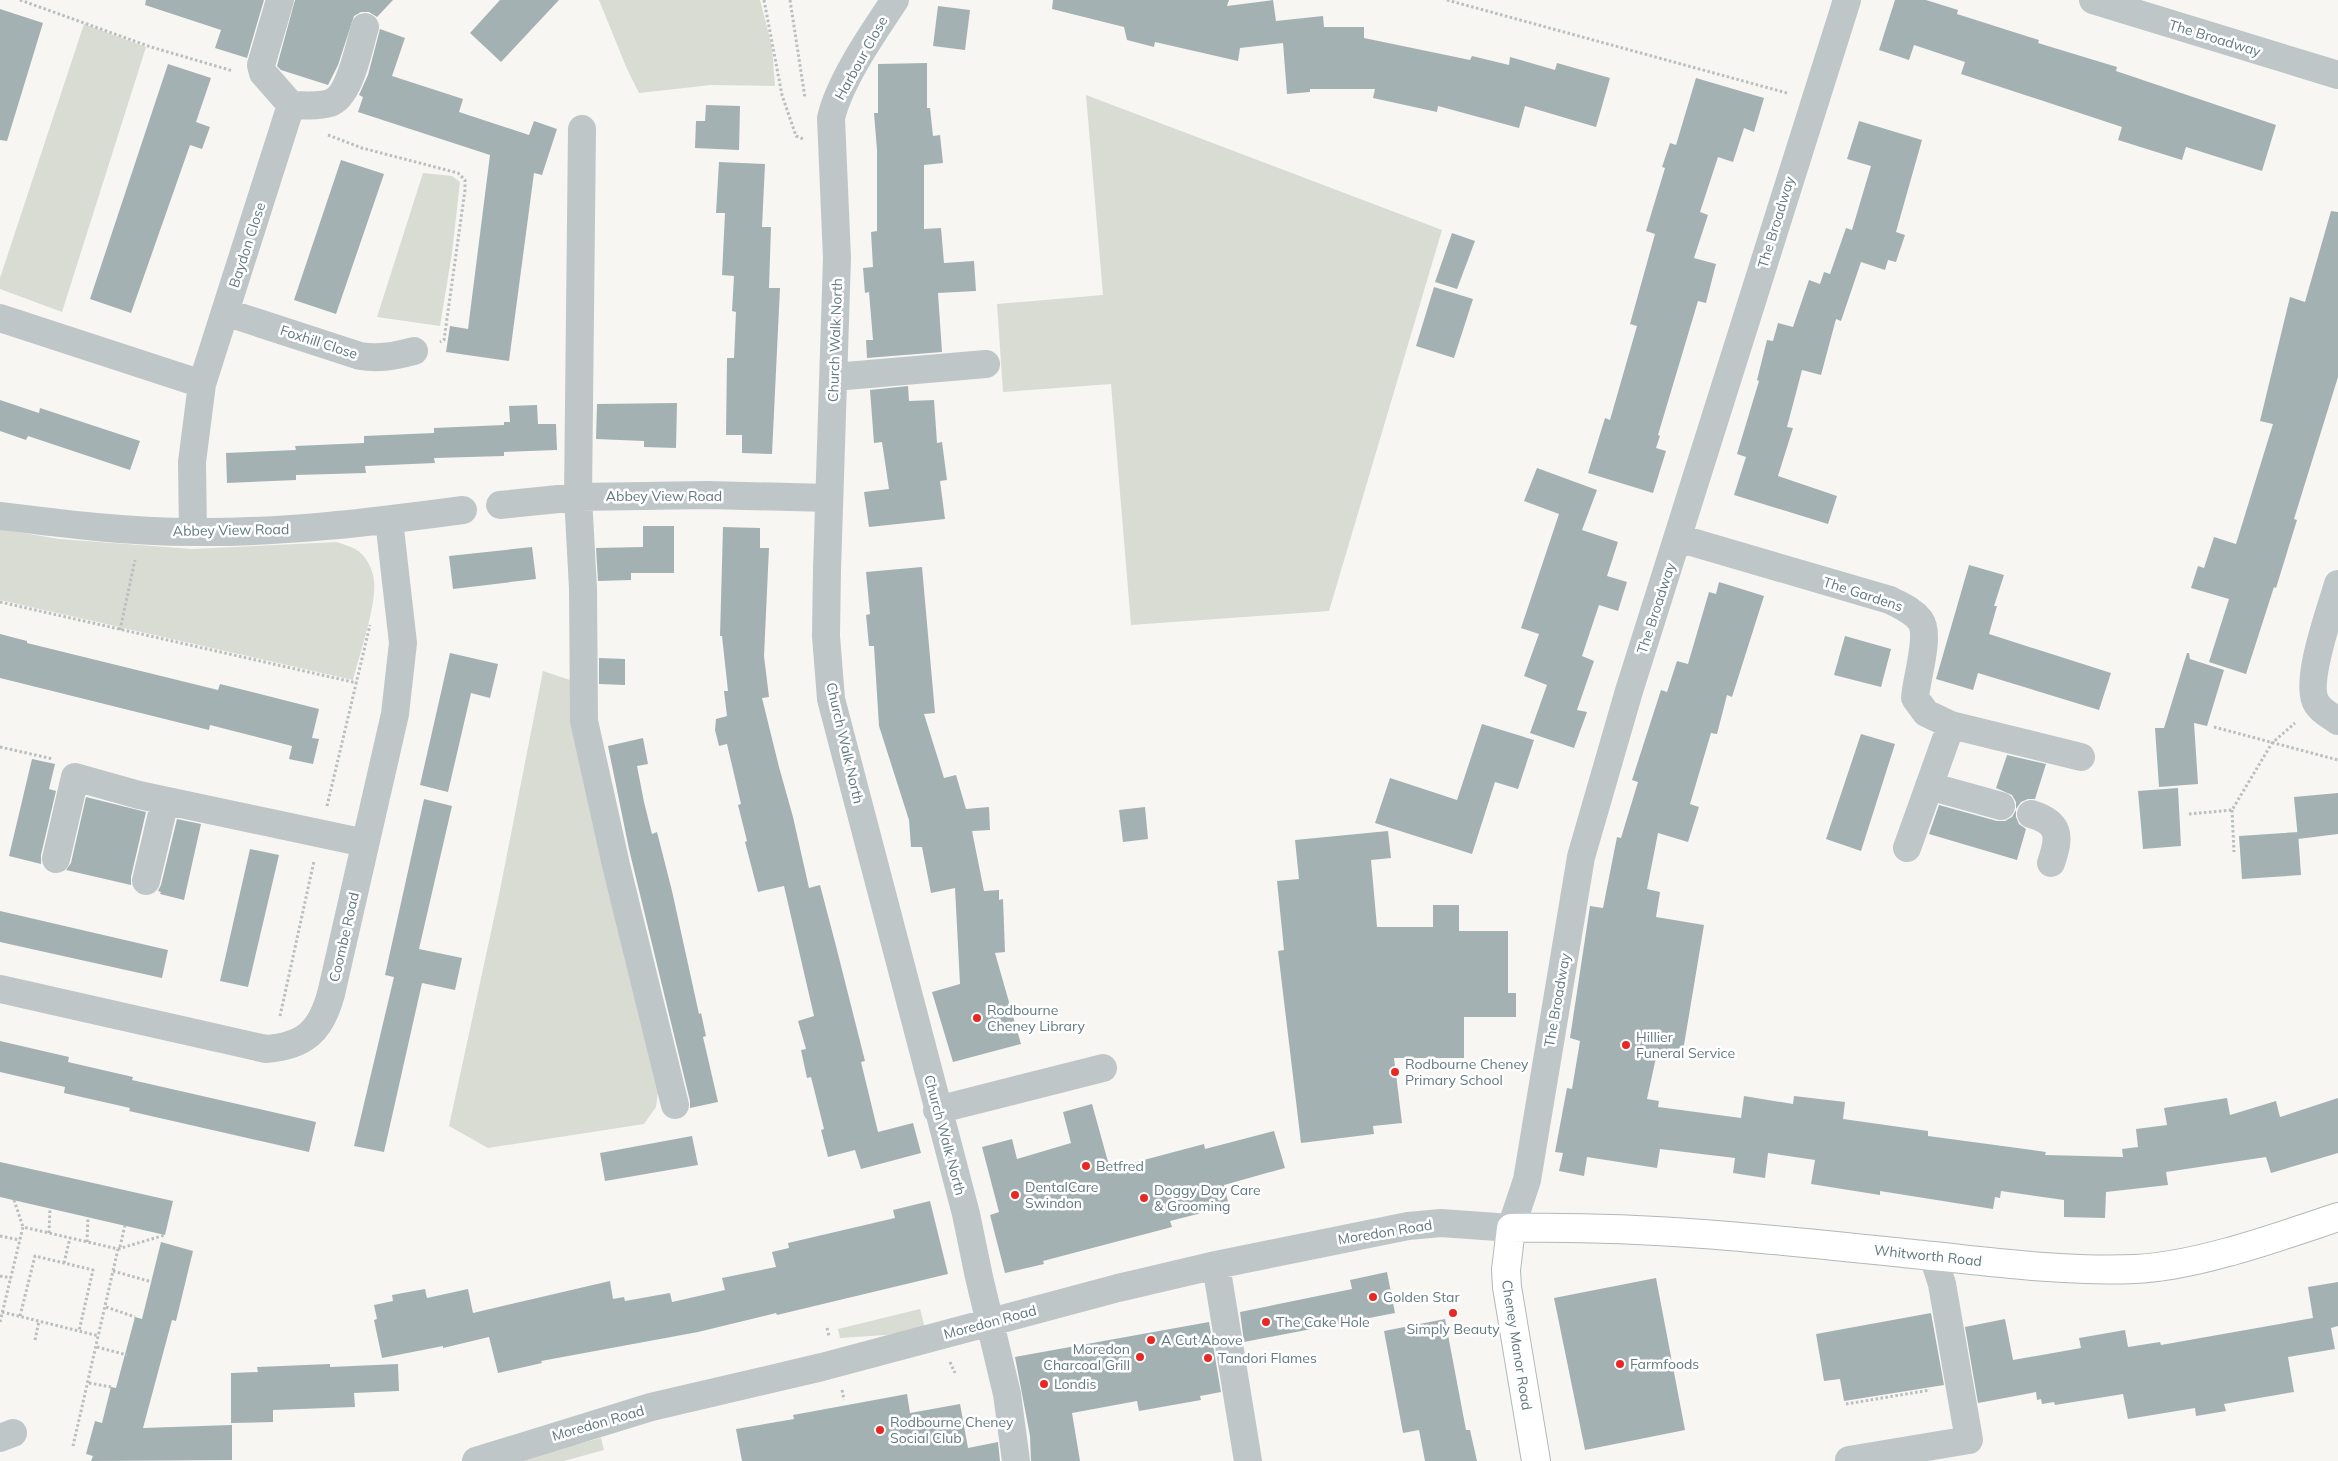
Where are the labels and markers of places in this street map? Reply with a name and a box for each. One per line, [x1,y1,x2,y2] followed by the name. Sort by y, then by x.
[987,1001,1085,1035] place label: Rodbourne Cheney Library
[971,1012,983,1024] marker: Rodbourne Cheney Library
[1636,1028,1735,1062] place label: Hillier Funeral Service
[1620,1039,1632,1051] marker: Hillier Funeral Service
[1405,1055,1529,1089] place label: Rodbourne Cheney Primary School
[1389,1066,1401,1078] marker: Rodbourne Cheney Primary School
[1096,1157,1144,1175] place label: Betfred
[1080,1160,1092,1172] marker: Betfred
[1025,1178,1098,1212] place label: DentalCare Swindon
[1154,1181,1261,1215] place label: Doggy Day Care & Grooming
[1009,1189,1021,1201] marker: DentalCare Swindon
[1138,1192,1150,1204] marker: Doggy Day Care & Grooming
[1383,1288,1460,1306] place label: Golden Star
[1367,1291,1379,1303] marker: Golden Star
[1447,1307,1459,1319] marker: Simply Beauty
[1276,1313,1370,1331] place label: The Cake Hole
[1260,1316,1272,1328] marker: The Cake Hole
[1406,1320,1500,1338] place label: Simply Beauty
[1161,1331,1243,1349] place label: A Cut Above
[1145,1334,1157,1346] marker: A Cut Above
[1043,1340,1130,1374] place label: Moredon Charcoal Grill
[1218,1349,1317,1367] place label: Tandori Flames
[1134,1351,1146,1363] marker: Moredon Charcoal Grill
[1202,1352,1214,1364] marker: Tandori Flames
[1630,1355,1699,1373] place label: Farmfoods
[1614,1358,1626,1370] marker: Farmfoods
[1054,1375,1096,1393] place label: Londis
[1038,1378,1050,1390] marker: Londis
[890,1413,1014,1447] place label: Rodbourne Cheney Social Club
[874,1424,886,1436] marker: Rodbourne Cheney Social Club

